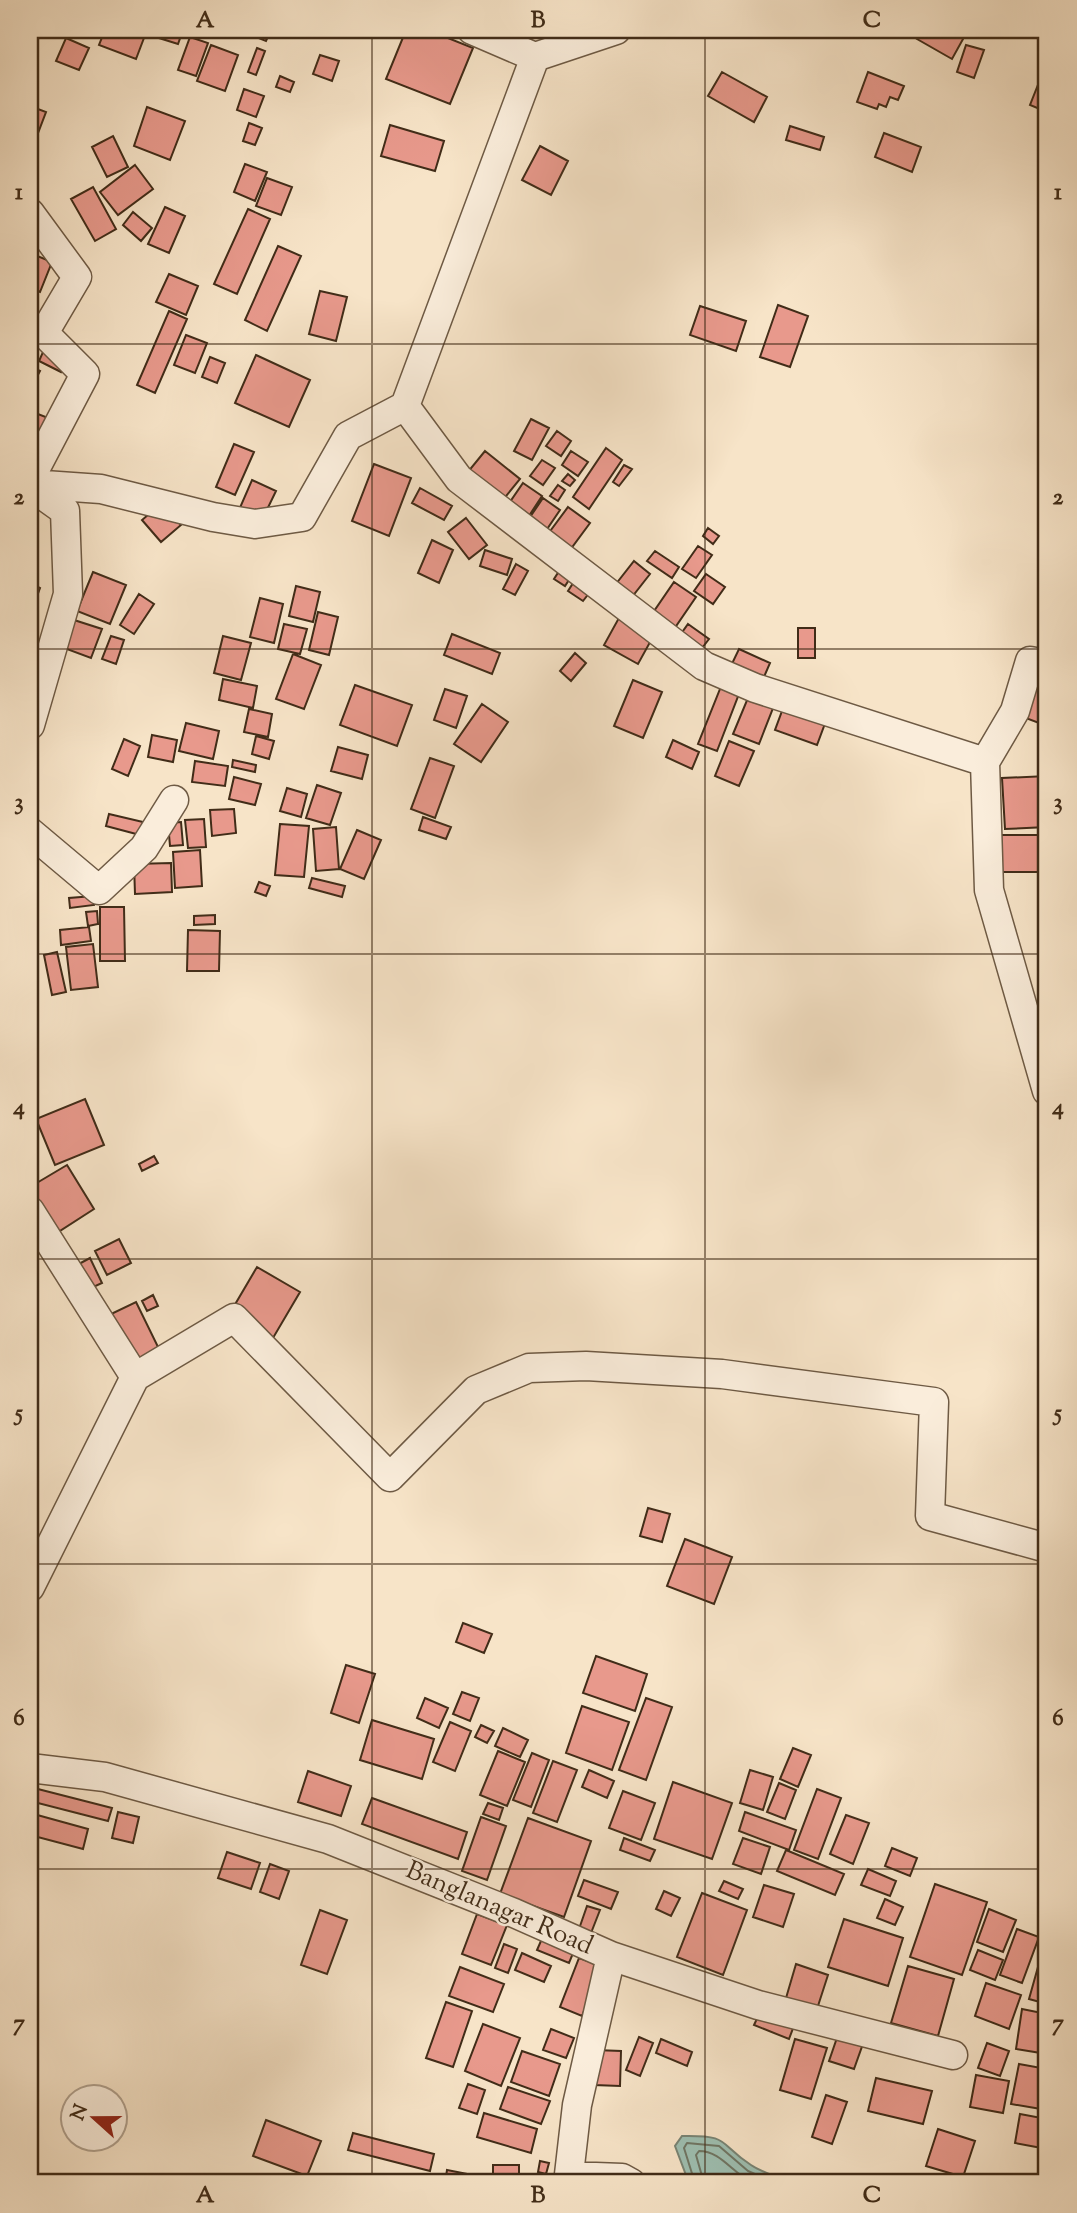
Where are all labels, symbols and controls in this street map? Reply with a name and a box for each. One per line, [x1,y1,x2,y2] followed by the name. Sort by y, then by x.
[196,5,215,38] text: A
[531,5,546,38] text: B
[863,5,881,38] text: C
[15,177,23,210] text: 1
[1054,177,1062,210] text: 1
[14,482,25,515] text: 2
[1053,482,1064,515] text: 2
[14,787,24,820] text: 3
[1053,787,1063,820] text: 3
[12,1092,25,1125] text: 4
[1051,1092,1064,1125] text: 4
[13,1398,23,1431] text: 5
[1052,1398,1062,1431] text: 5
[13,1703,25,1736] text: 6
[1052,1703,1064,1736] text: 6
[400,1853,599,1965] street label: Banglanagar Road
[13,2008,25,2041] text: 7
[1052,2008,1064,2041] text: 7
[60,2084,130,2154] north arrow
[65,2101,96,2125] text: N
[196,2180,215,2213] text: A
[531,2180,546,2213] text: B
[863,2180,881,2213] text: C

